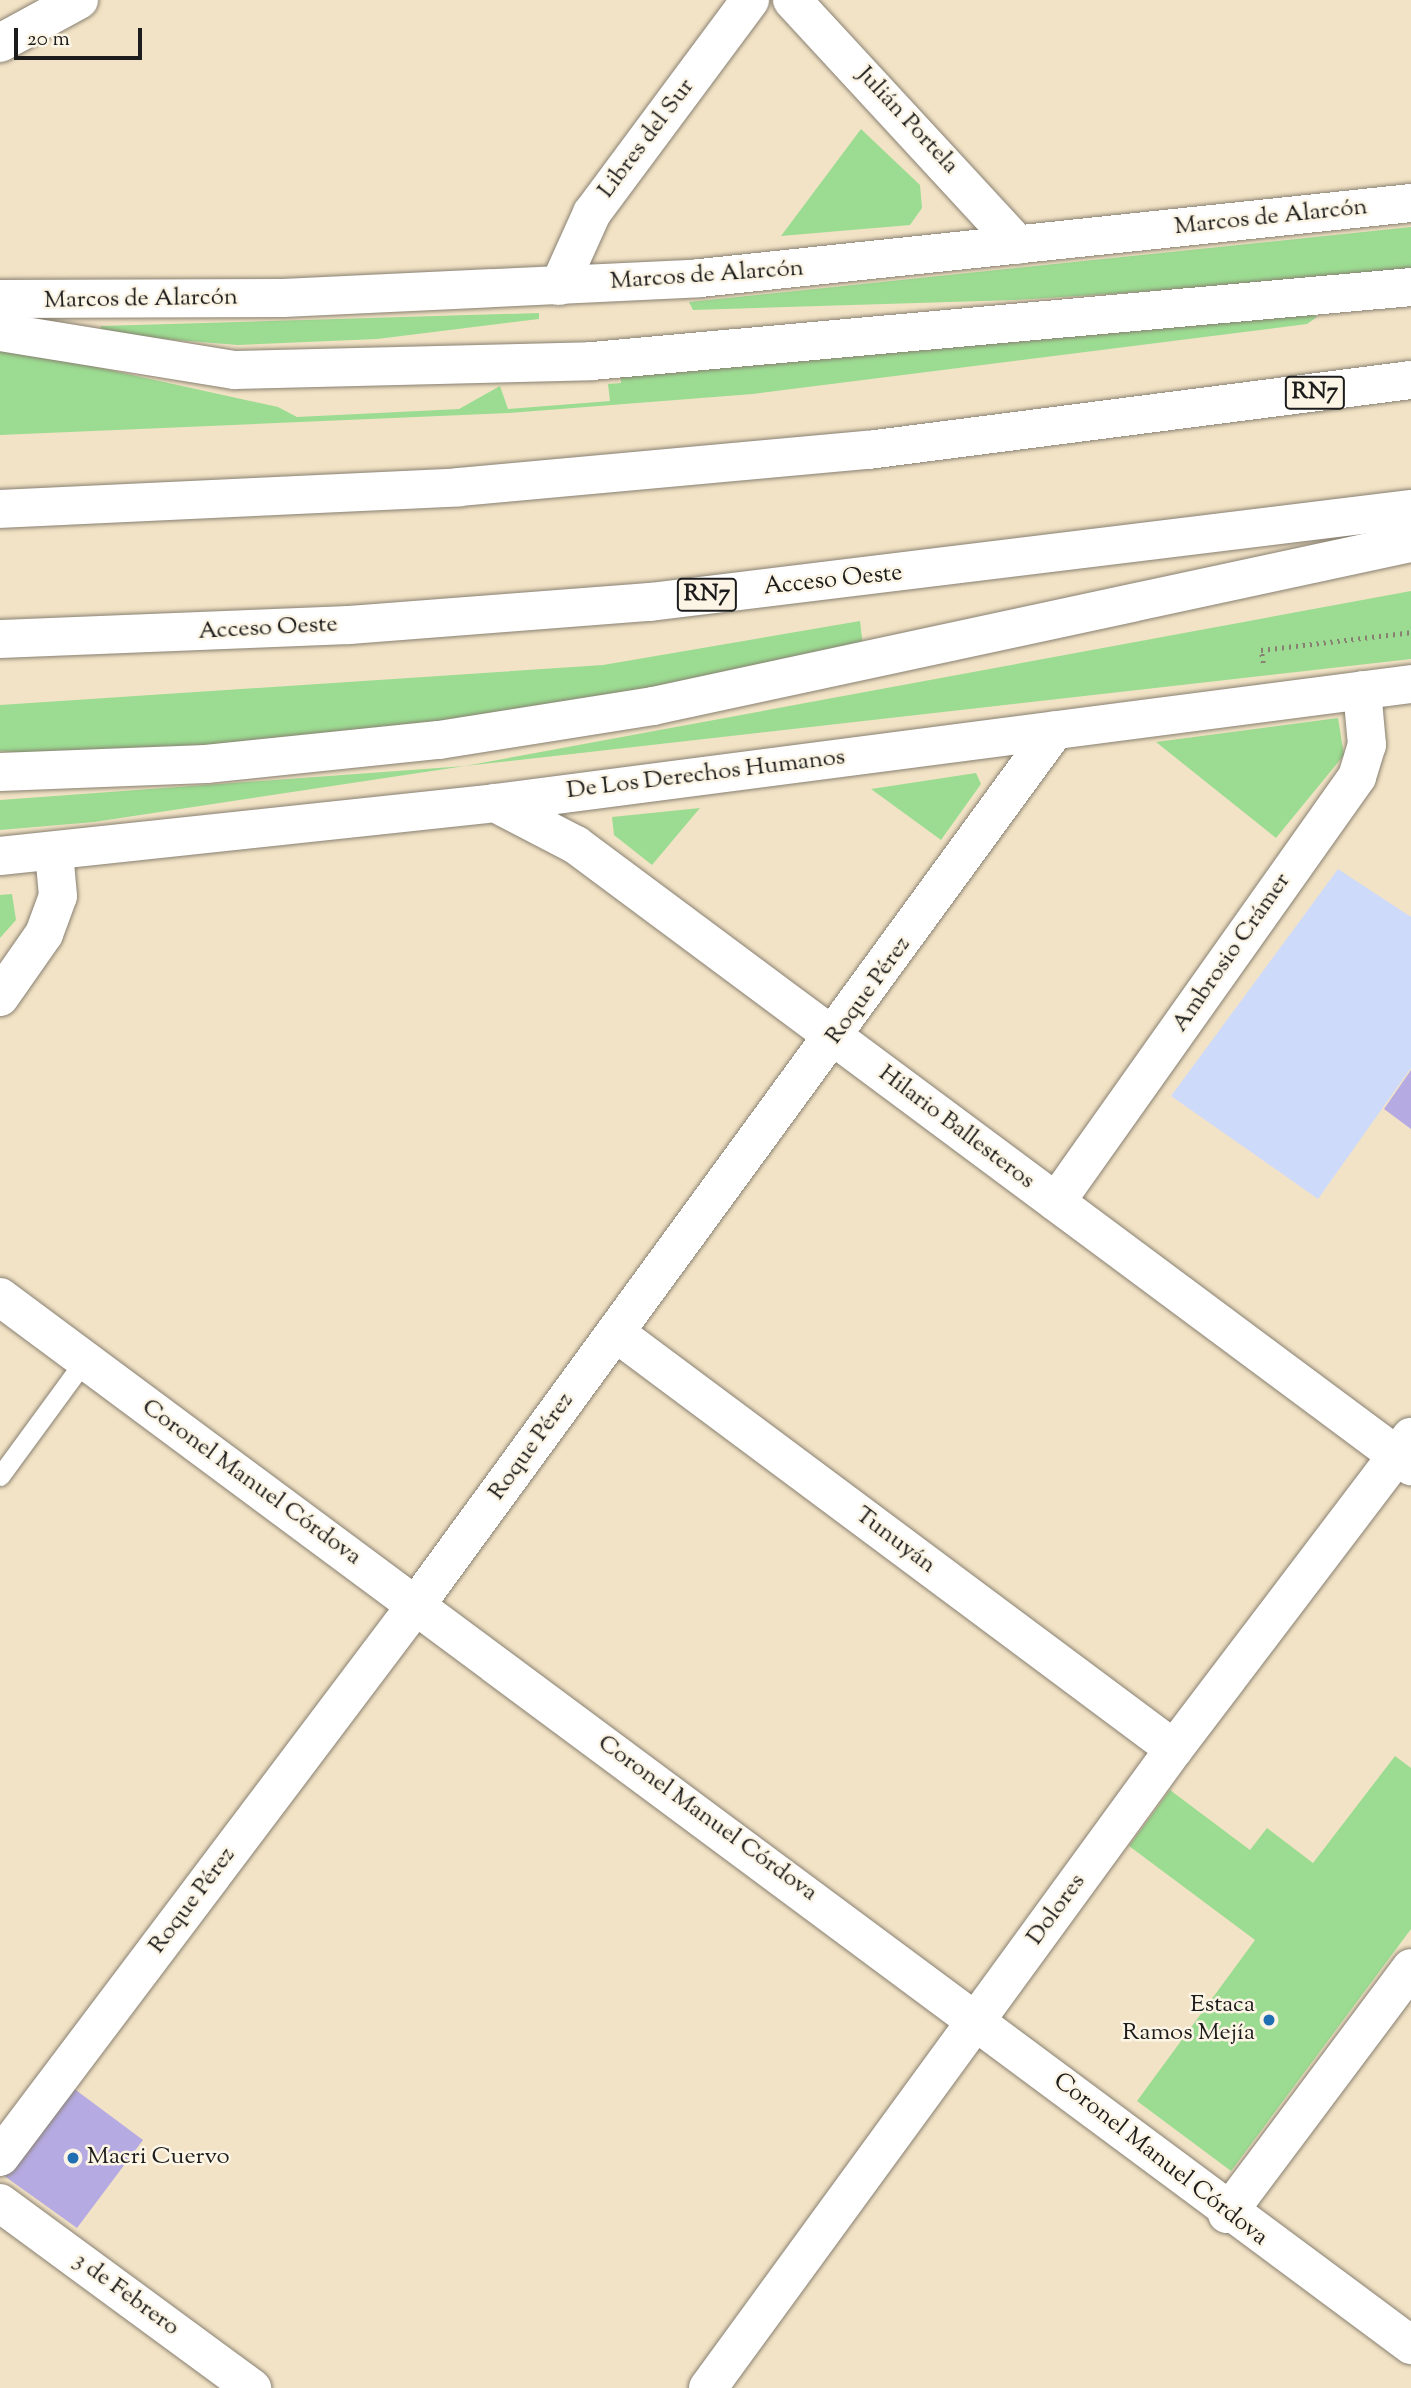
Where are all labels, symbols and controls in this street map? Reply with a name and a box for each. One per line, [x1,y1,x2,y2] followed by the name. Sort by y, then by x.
[18,14,145,58] scale bar
[27,25,70,55] text: 20 m
[850,61,964,181] street label: Julián Portela
[593,74,701,204] street label: Libres del Sur
[1173,194,1369,242] street label: Marcos de Alarcón
[609,255,805,297] street label: Marcos de Alarcón
[44,284,238,316] street label: Marcos de Alarcón
[1284,374,1346,412] road number: RN7
[762,559,904,603] street label: Acceso Oeste
[676,576,738,614] road number: RN7
[198,611,338,647] street label: Acceso Oeste
[565,744,847,806] street label: De Los Derechos Humanos
[1166,868,1298,1038] street label: Ambrosio Crámer
[820,932,918,1050] street label: Roque Pérez
[872,1060,1040,1196] street label: Hilario Ballesteros
[483,1388,581,1506] street label: Roque Pérez
[135,1394,367,1572] street label: Coronel Manuel Córdova
[849,1501,941,1581] street label: Tunuyán
[591,1730,823,1908] street label: Coronel Manuel Córdova
[144,1842,242,1960] street label: Roque Pérez
[1021,1869,1093,1951] street label: Dolores
[1122,1992,1255,2048] place label: Estaca Ramos Mejía
[1261,2012,1277,2028] marker: Estaca Ramos Mejía
[1047,2067,1273,2253] street label: Coronel Manuel Córdova
[87,2144,230,2172] place label: Macri Cuervo
[65,2150,81,2166] marker: Macri Cuervo
[67,2247,185,2343] street label: 3 de Febrero

